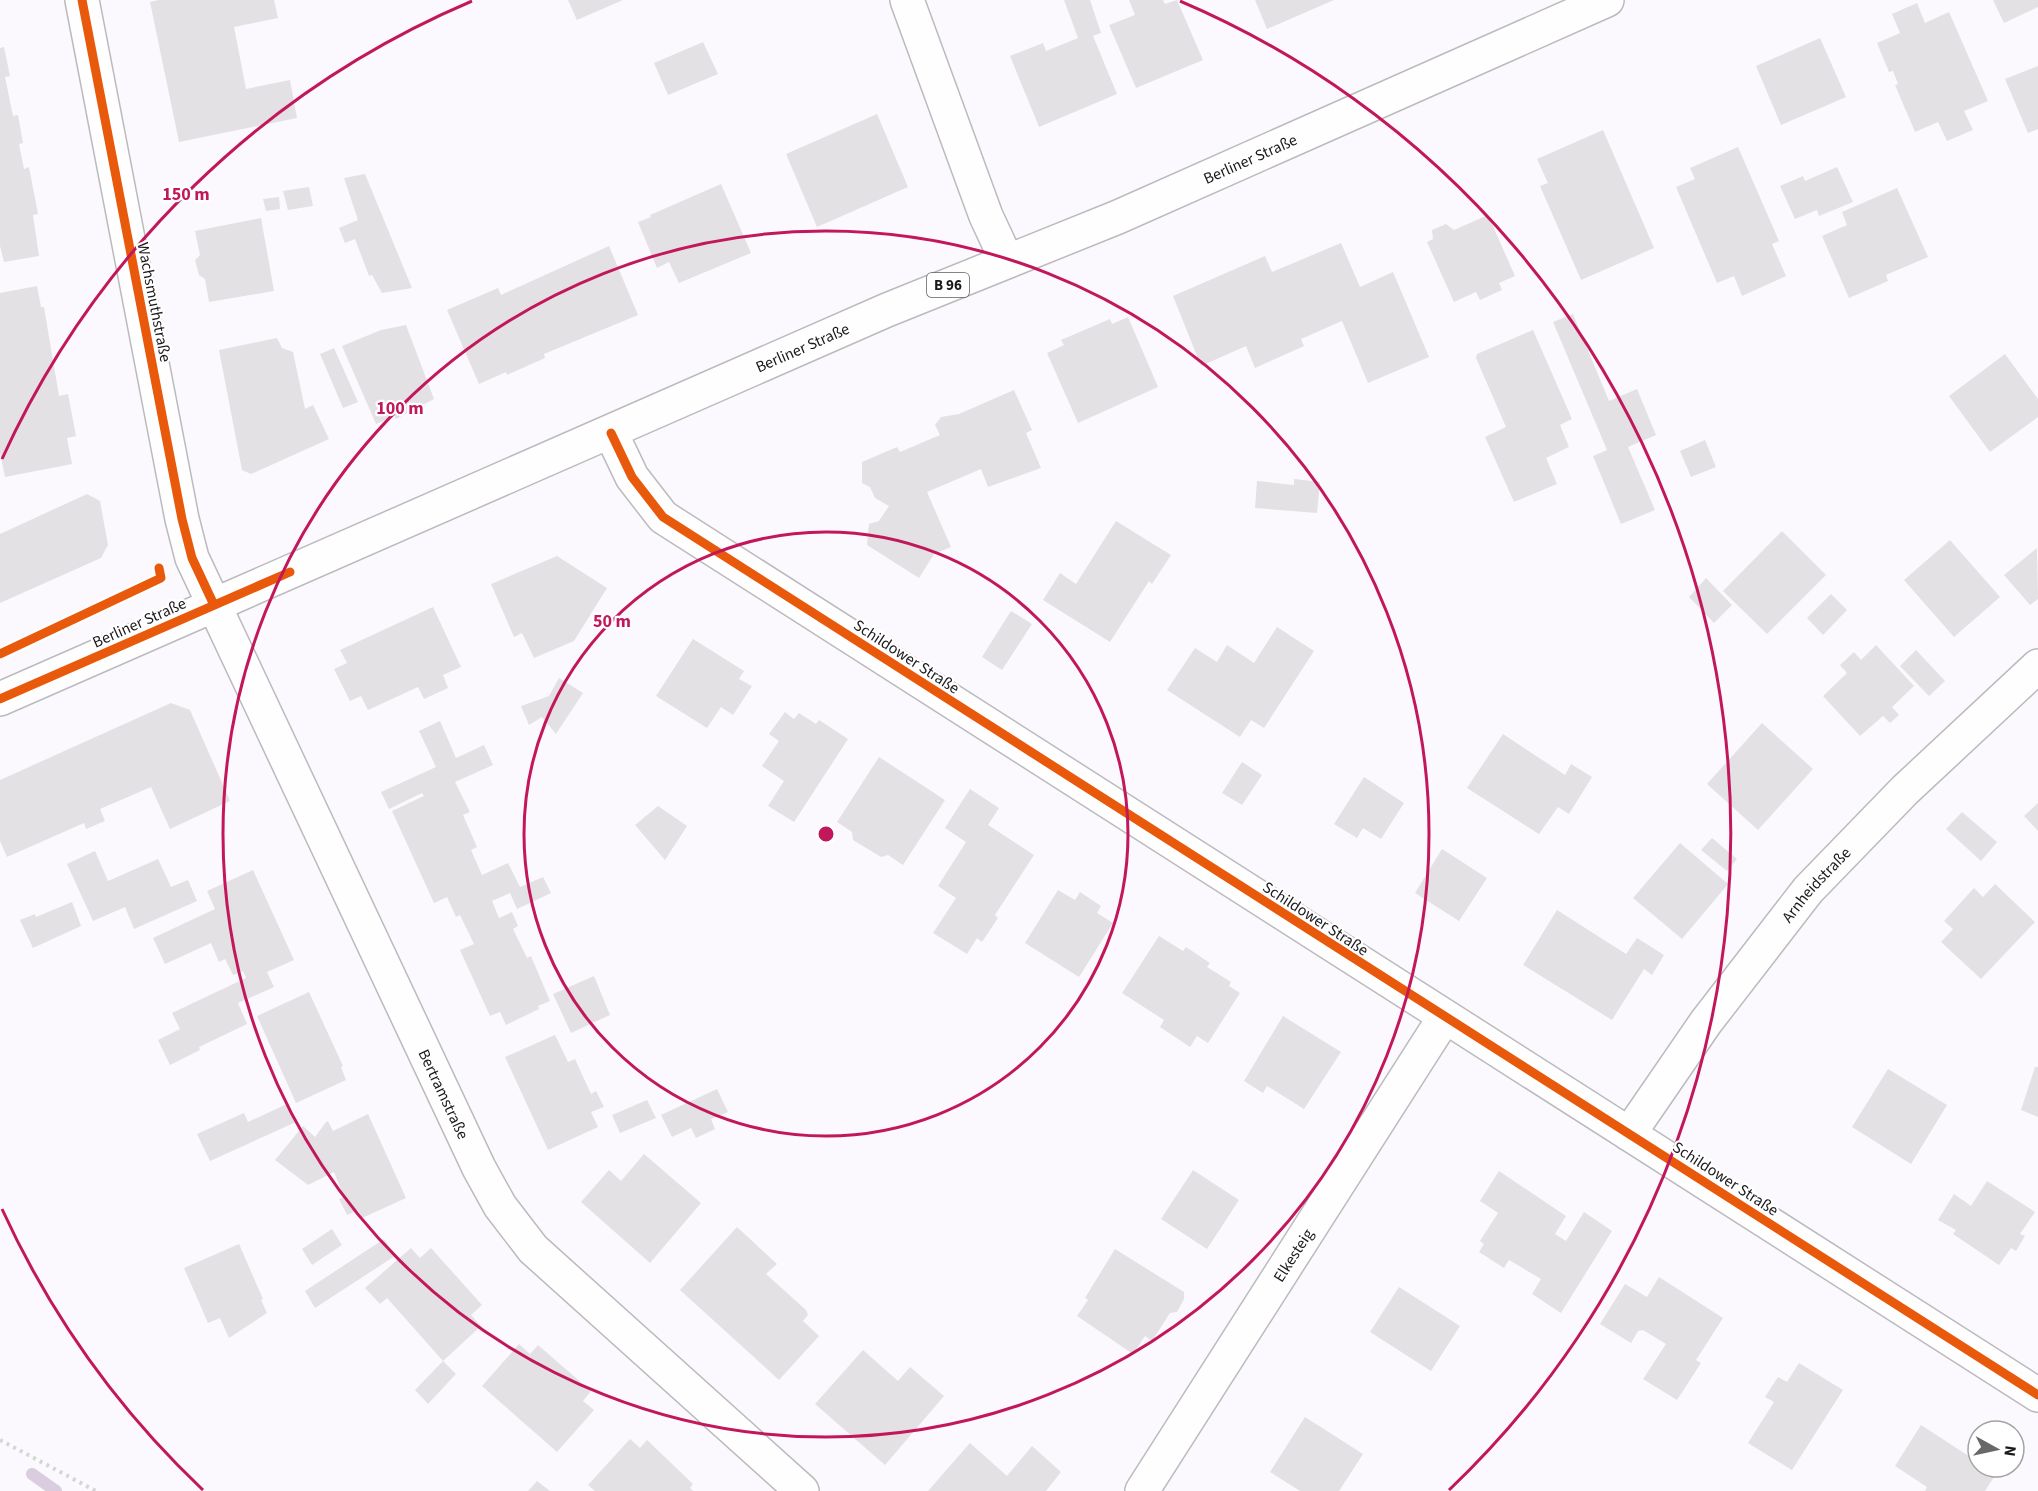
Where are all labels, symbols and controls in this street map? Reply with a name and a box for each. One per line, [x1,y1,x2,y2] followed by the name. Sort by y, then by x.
[1200,129,1301,190] street label: Berliner Straße
[162,182,210,207] text: 150 m
[132,241,176,364] street label: Wachsmuthstraße
[927,273,969,297] road number: B 96
[752,318,853,378] street label: Berliner Straße
[376,396,424,421] text: 100 m
[89,592,190,653] street label: Berliner Straße
[593,609,631,634] text: 50 m
[849,614,964,699] street label: Schildower Straße
[816,824,836,844] centre of rings
[1777,842,1856,927] street label: Arnheidstraße
[1258,876,1373,961] street label: Schildower Straße
[413,1046,474,1143] street label: Bertramstraße
[1668,1136,1783,1221] street label: Schildower Straße
[1268,1224,1319,1287] street label: Elkesteig
[1966,1419,2026,1479] north arrow
[1998,1444,2021,1458] text: N

